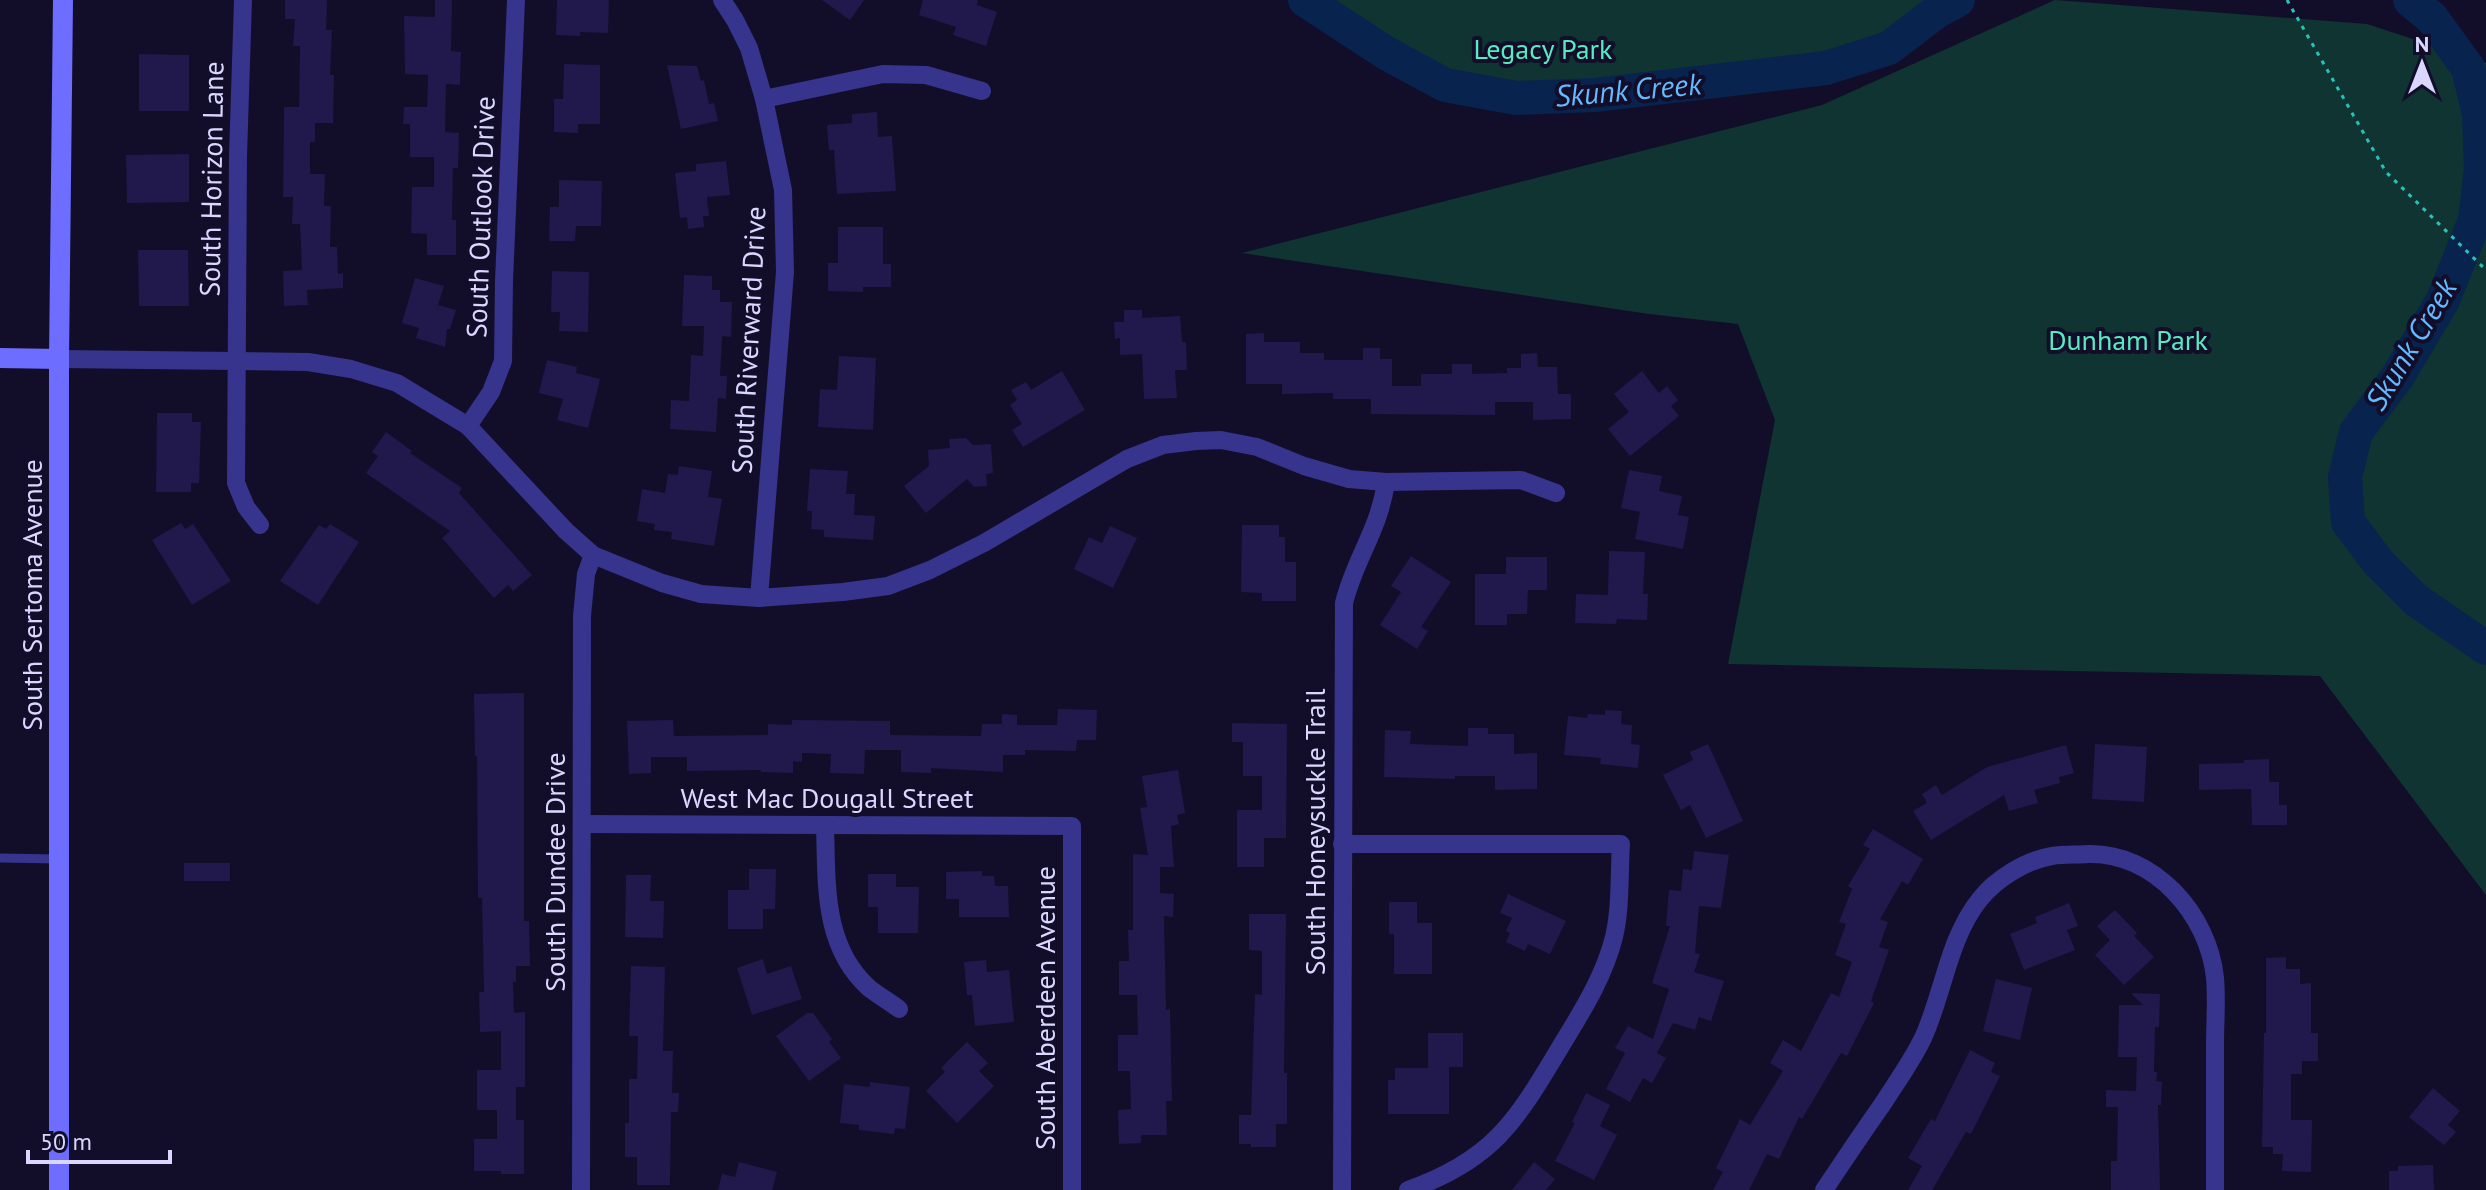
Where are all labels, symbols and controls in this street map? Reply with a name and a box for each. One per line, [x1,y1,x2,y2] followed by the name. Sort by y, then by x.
[2382,24,2462,104] north arrow
[1474,30,1613,67] park label: Legacy Park
[2415,30,2429,58] text: N
[190,61,232,297] street label: South Horizon Lane
[1553,63,1704,115] water label: Skunk Creek
[457,95,503,339] street label: South Outlook Drive
[723,205,773,475] street label: South Riverward Drive
[2355,270,2465,417] water label: Skunk Creek
[2048,321,2208,358] park label: Dunham Park
[13,459,50,731] street label: South Sertoma Avenue
[1296,689,1333,975] street label: South Honeysuckle Trail
[536,752,573,992] street label: South Dundee Drive
[680,779,974,816] street label: West Mac Dougall Street
[1026,866,1063,1150] street label: South Aberdeen Avenue
[28,1114,170,1164] scale bar
[40,1126,92,1157] text: 50 m

